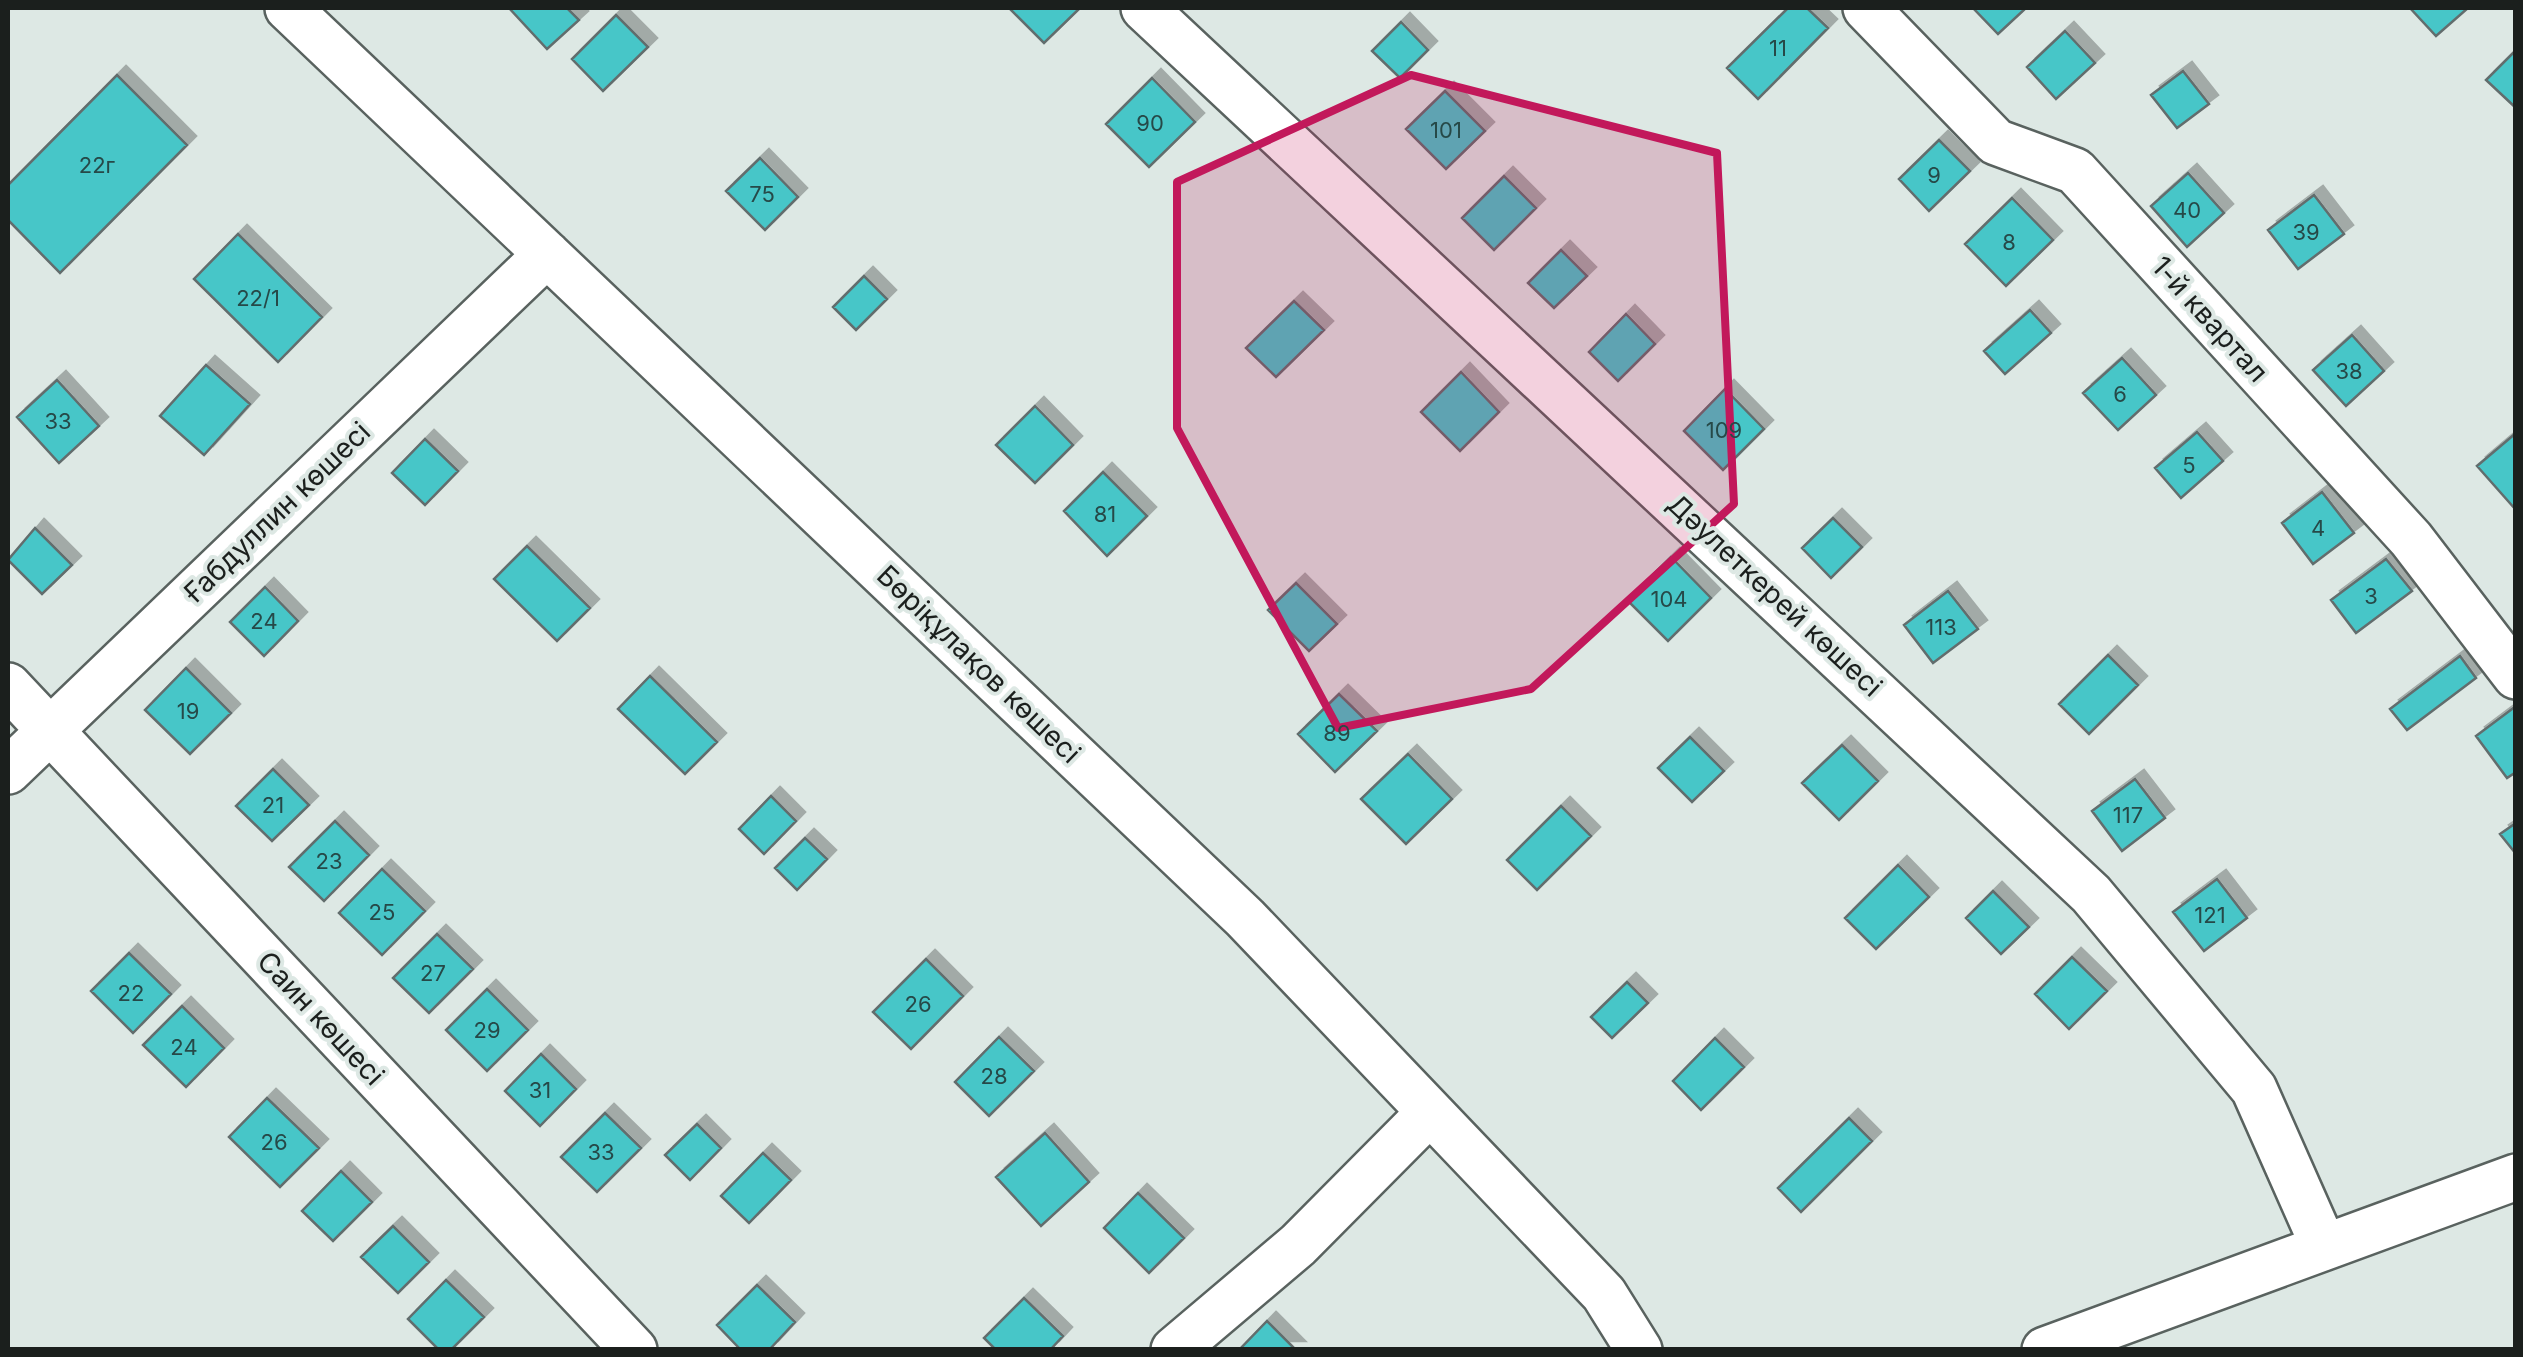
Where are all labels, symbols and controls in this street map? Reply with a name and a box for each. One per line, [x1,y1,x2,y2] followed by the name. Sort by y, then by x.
[1769,35,1787,61] house number: 11
[1136,110,1164,136] house number: 90
[1430,117,1462,143] house number: 101
[79,152,116,178] house number: 22г
[1927,162,1941,188] house number: 9
[749,181,775,207] house number: 75
[2173,197,2201,223] house number: 40
[2292,219,2320,245] house number: 39
[2002,229,2016,255] house number: 8
[2145,249,2275,389] street label: 1-й квартал
[236,285,280,311] house number: 22/1
[2335,358,2363,384] house number: 38
[2113,381,2127,407] house number: 6
[44,408,72,434] house number: 33
[176,415,377,610] street label: Ғабдуллин көшесі
[1706,417,1742,443] house number: 109
[2182,452,2196,478] house number: 5
[1661,487,1889,703] street label: Дәулеткерей көшесі
[1094,501,1116,527] house number: 81
[2311,515,2325,541] house number: 4
[870,558,1088,770] street label: Бөріқұлақов көшесі
[2364,583,2378,609] house number: 3
[1650,586,1688,612] house number: 104
[250,608,278,634] house number: 24
[1925,614,1957,640] house number: 113
[177,698,199,724] house number: 19
[1323,720,1351,746] house number: 89
[262,792,284,818] house number: 21
[2113,802,2143,828] house number: 117
[315,848,343,874] house number: 23
[369,899,395,925] house number: 25
[2194,902,2226,928] house number: 121
[250,944,392,1092] street label: Саин көшесі
[420,960,446,986] house number: 27
[118,980,144,1006] house number: 22
[904,991,932,1017] house number: 26
[473,1017,501,1043] house number: 29
[170,1034,198,1060] house number: 24
[980,1063,1008,1089] house number: 28
[529,1077,551,1103] house number: 31
[260,1129,288,1155] house number: 26
[587,1139,615,1165] house number: 33

